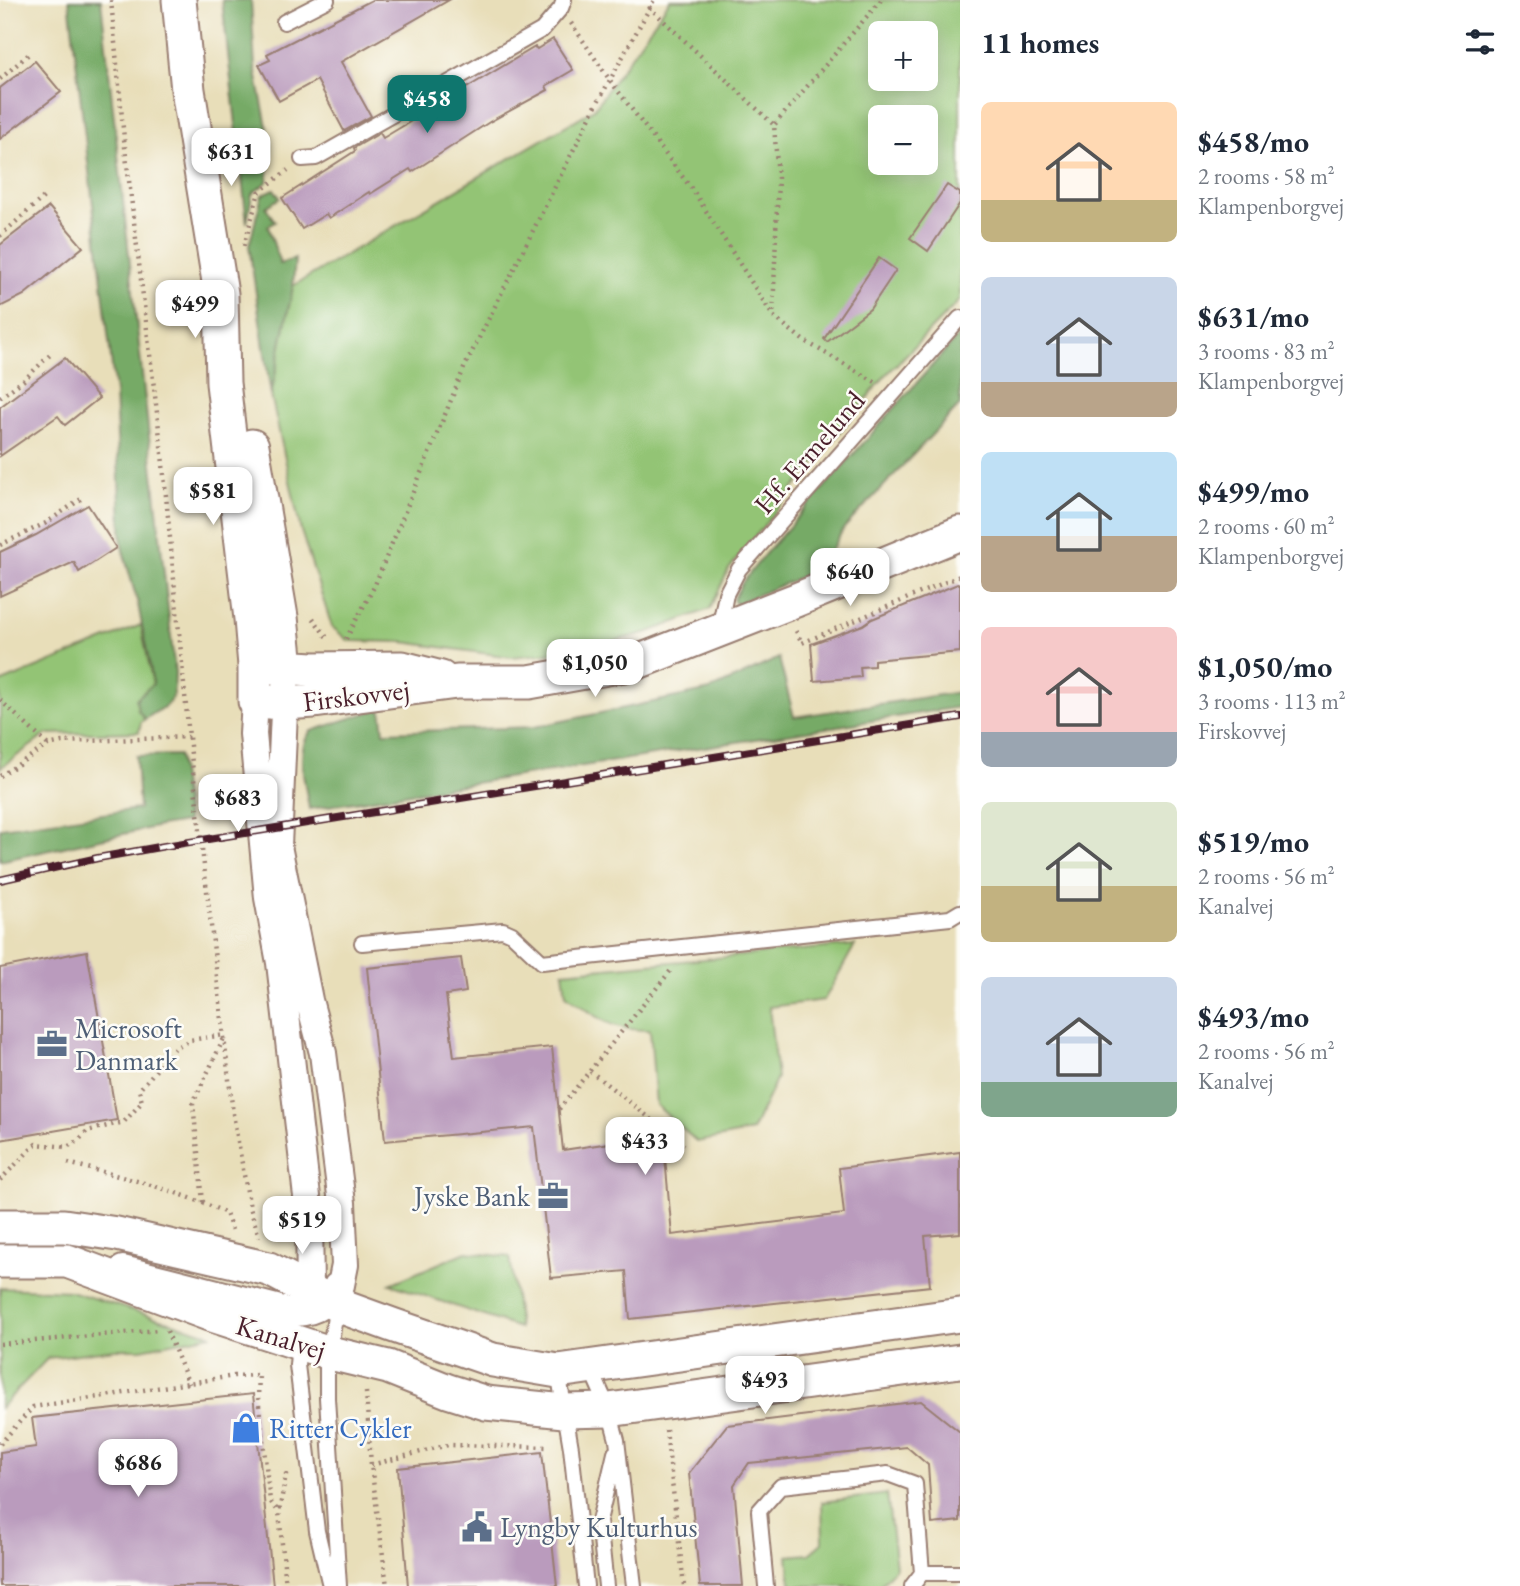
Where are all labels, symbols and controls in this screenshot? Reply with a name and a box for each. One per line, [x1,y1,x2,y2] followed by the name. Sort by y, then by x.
[868,21,938,175] map controls
[868,21,938,91] button: +
[981,23,1099,62] text: 11 homes
[1461,23,1499,61] icon: filters
[386,76,468,135] pin: $458
[403,83,451,113] text: $458
[868,105,938,175] button: −
[1198,122,1309,161] text: $458/mo
[190,128,272,188] pin: $631
[1037,130,1121,214] icon: home
[207,136,255,166] text: $631
[1198,161,1335,191] text: 2 rooms · 58 m²
[1198,191,1344,221] text: Klampenborgvej
[154,280,236,340] pin: $499
[171,288,219,318] text: $499
[1198,297,1309,336] text: $631/mo
[1037,305,1121,389] icon: home
[1198,336,1335,366] text: 3 rooms · 83 m²
[1198,366,1344,396] text: Klampenborgvej
[746,382,873,521] street label: Hf. Ermelund
[172,468,254,527] pin: $581
[1198,472,1309,511] text: $499/mo
[189,475,237,505] text: $581
[1037,480,1121,564] icon: home
[1198,511,1335,541] text: 2 rooms · 60 m²
[1198,541,1344,571] text: Klampenborgvej
[809,548,891,608] pin: $640
[826,556,874,586] text: $640
[538,640,652,699] pin: $1,050
[563,647,627,677] text: $1,050
[1198,647,1332,686] text: $1,050/mo
[1037,655,1121,739] icon: home
[301,671,411,719] street label: Firskovvej
[1198,686,1346,716] text: 3 rooms · 113 m²
[1198,716,1286,746] text: Firskovvej
[197,774,279,834] pin: $683
[214,782,262,812] text: $683
[1198,822,1309,861] text: $519/mo
[1037,830,1121,914] icon: home
[1198,861,1335,891] text: 2 rooms · 56 m²
[1198,891,1273,921] text: Kanalvej
[1198,997,1309,1036] text: $493/mo
[1037,1005,1121,1089] icon: home
[75,1010,182,1078] place label: Microsoft Danmark
[35,1027,69,1061] office icon: Microsoft Danmark
[1198,1036,1335,1066] text: 2 rooms · 56 m²
[1198,1066,1273,1096] text: Kanalvej
[604,1118,686,1177] pin: $433
[621,1125,669,1155] text: $433
[412,1178,531,1214] place label: Jyske Bank
[536,1179,570,1213] office icon: Jyske Bank
[261,1196,343,1256] pin: $519
[278,1204,326,1234] text: $519
[232,1306,330,1368] street label: Kanalvej
[724,1356,806,1416] pin: $493
[741,1364,789,1394] text: $493
[269,1410,412,1446] place label: Ritter Cykler
[229,1411,263,1445] shop icon: Ritter Cykler
[97,1440,179,1499] pin: $686
[114,1447,162,1477] text: $686
[500,1509,697,1545] place label: Lyngby Kulturhus
[460,1510,494,1544] public building icon: Lyngby Kulturhus

